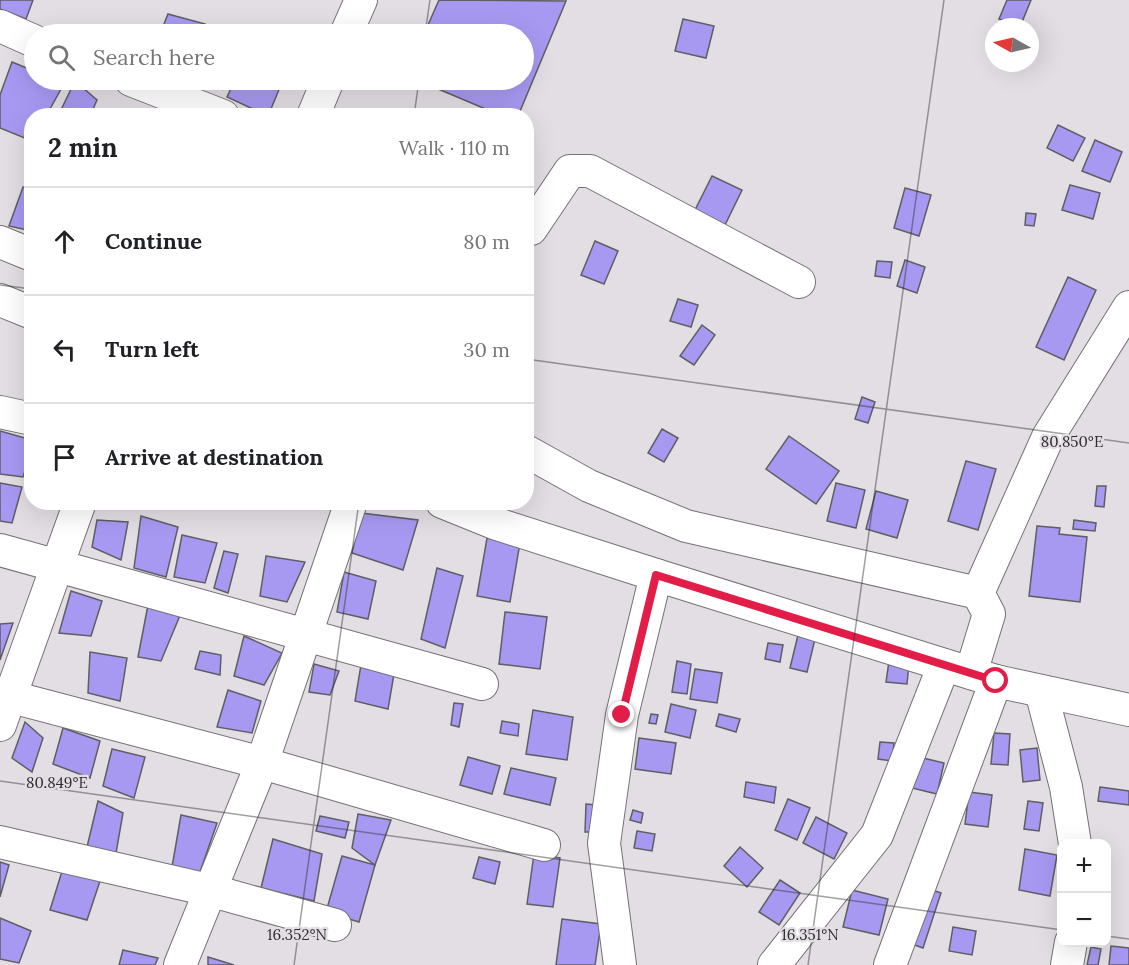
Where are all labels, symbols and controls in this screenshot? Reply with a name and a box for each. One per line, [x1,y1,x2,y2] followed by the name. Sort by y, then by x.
[985,18,1039,72] north arrow
[24,24,534,90] search box
[45,41,78,74] icon: search
[93,43,215,71] text: Search here
[48,131,118,164] text: 2 min
[399,135,510,160] text: Walk · 110 m
[48,225,81,258] icon: ahead
[105,227,202,255] text: Continue
[463,229,510,254] text: 80 m
[48,333,81,366] icon: left
[105,335,199,363] text: Turn left
[463,337,510,362] text: 30 m
[1041,432,1103,451] text: 80.850°E
[48,441,81,474] icon: arrive
[105,443,323,471] text: Arrive at destination
[982,667,1008,693] route start
[608,701,634,727] route end
[26,773,88,792] text: 80.849°E
[1057,839,1111,947] map controls
[1057,839,1111,893] button: +
[1057,893,1111,947] button: −
[267,925,327,944] text: 16.352°N
[781,925,839,944] text: 16.351°N

